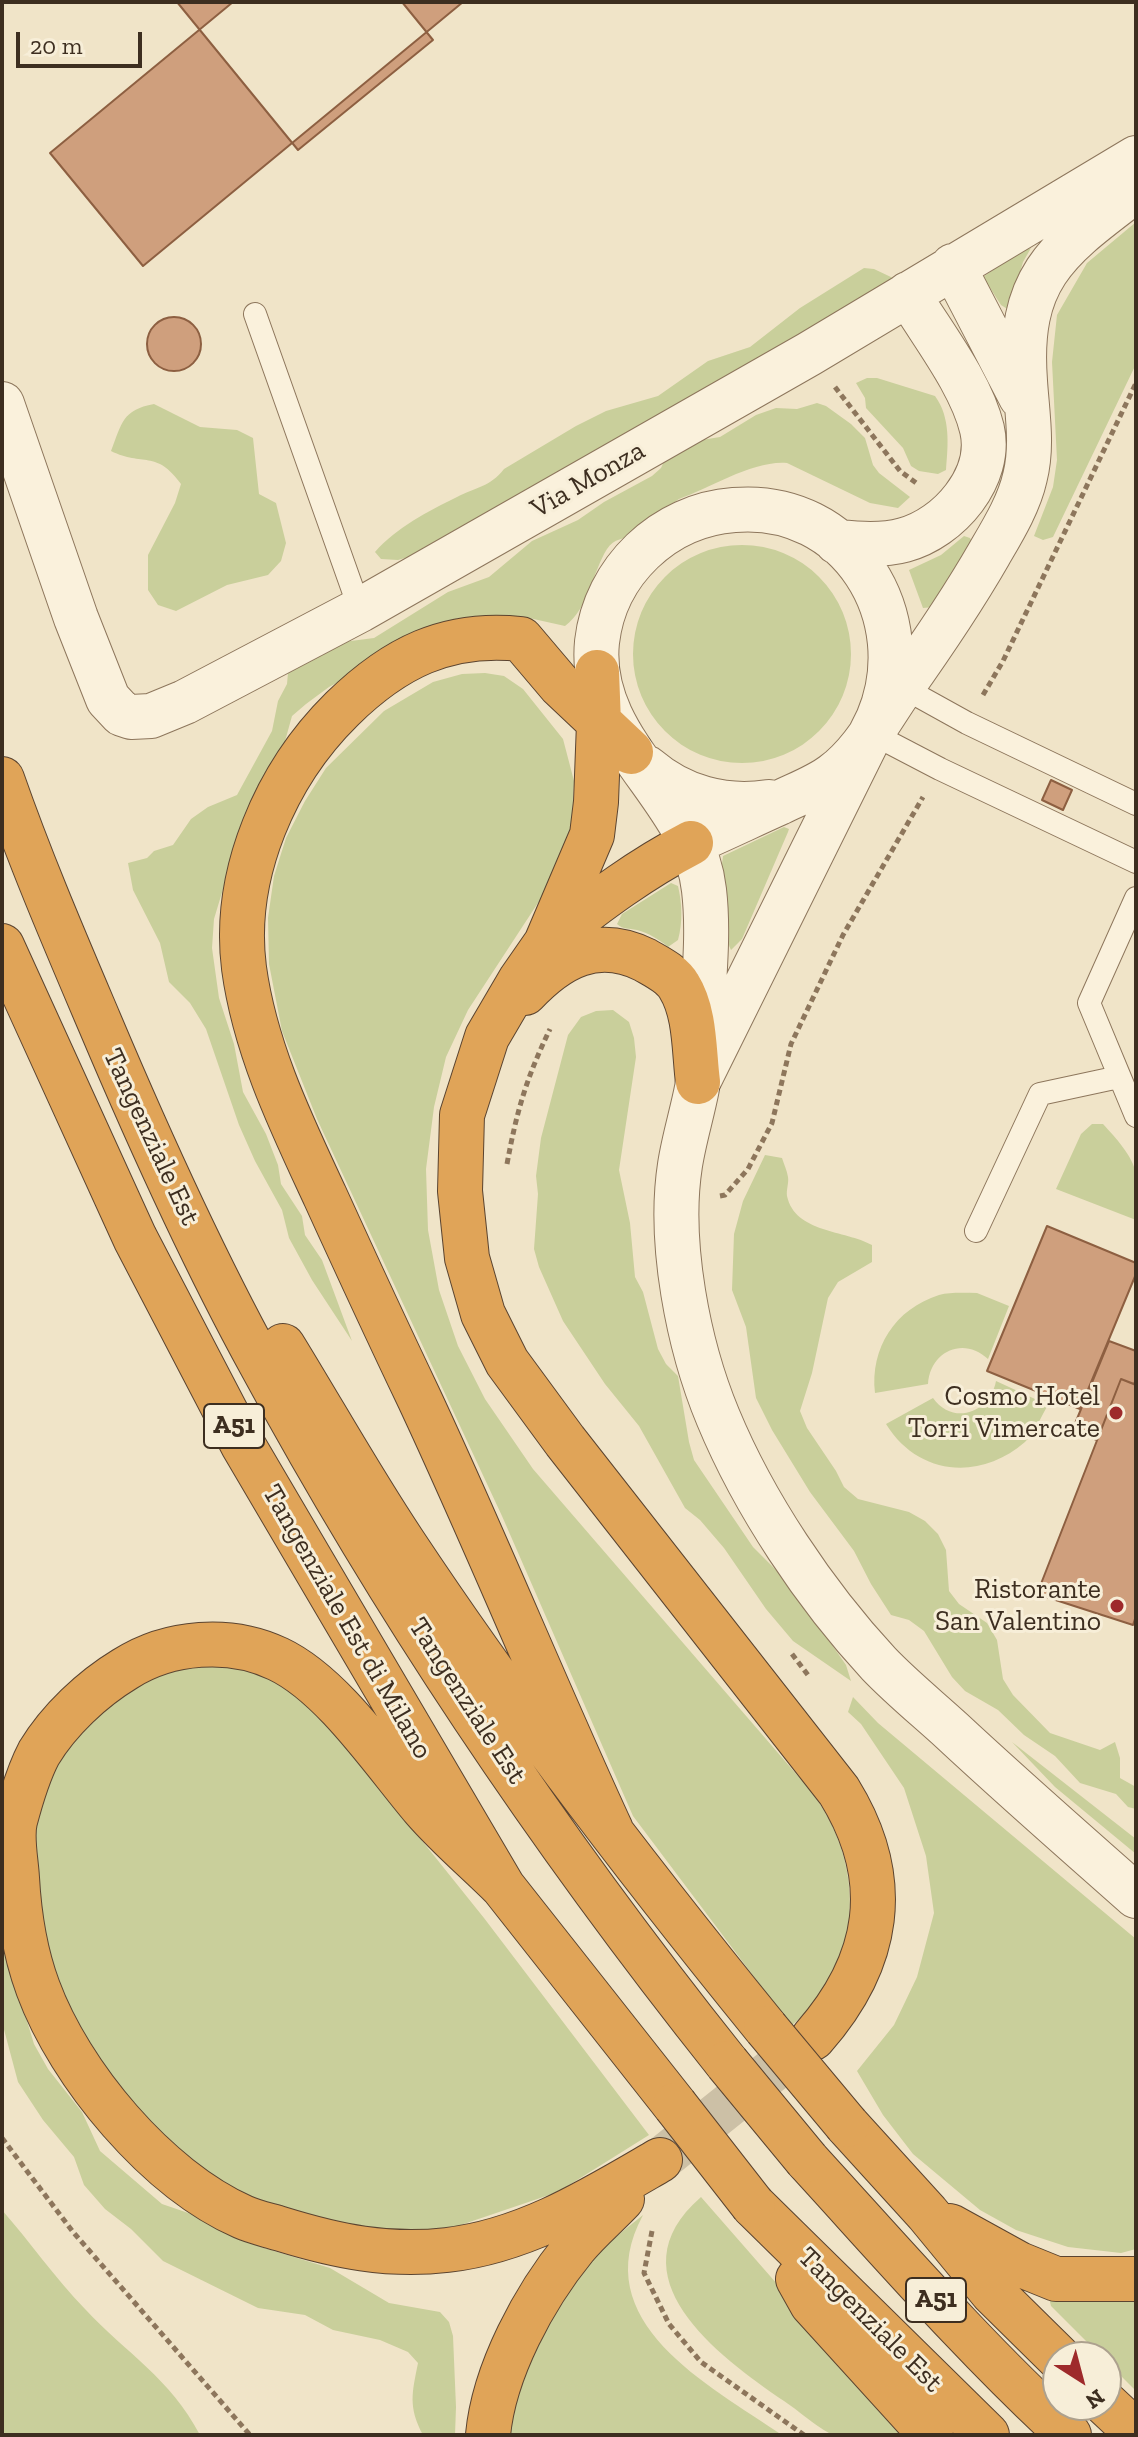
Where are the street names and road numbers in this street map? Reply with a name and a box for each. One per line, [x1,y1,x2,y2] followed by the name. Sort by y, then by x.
[525,434,651,526] street label: Via Monza
[95,1043,207,1231] street label: Tangenziale Est
[204,1404,264,1448] road number: A51
[255,1479,439,1765] street label: Tangenziale Est di Milano
[401,1612,533,1790] street label: Tangenziale Est
[791,2241,949,2399] street label: Tangenziale Est
[906,2278,966,2322] road number: A51

